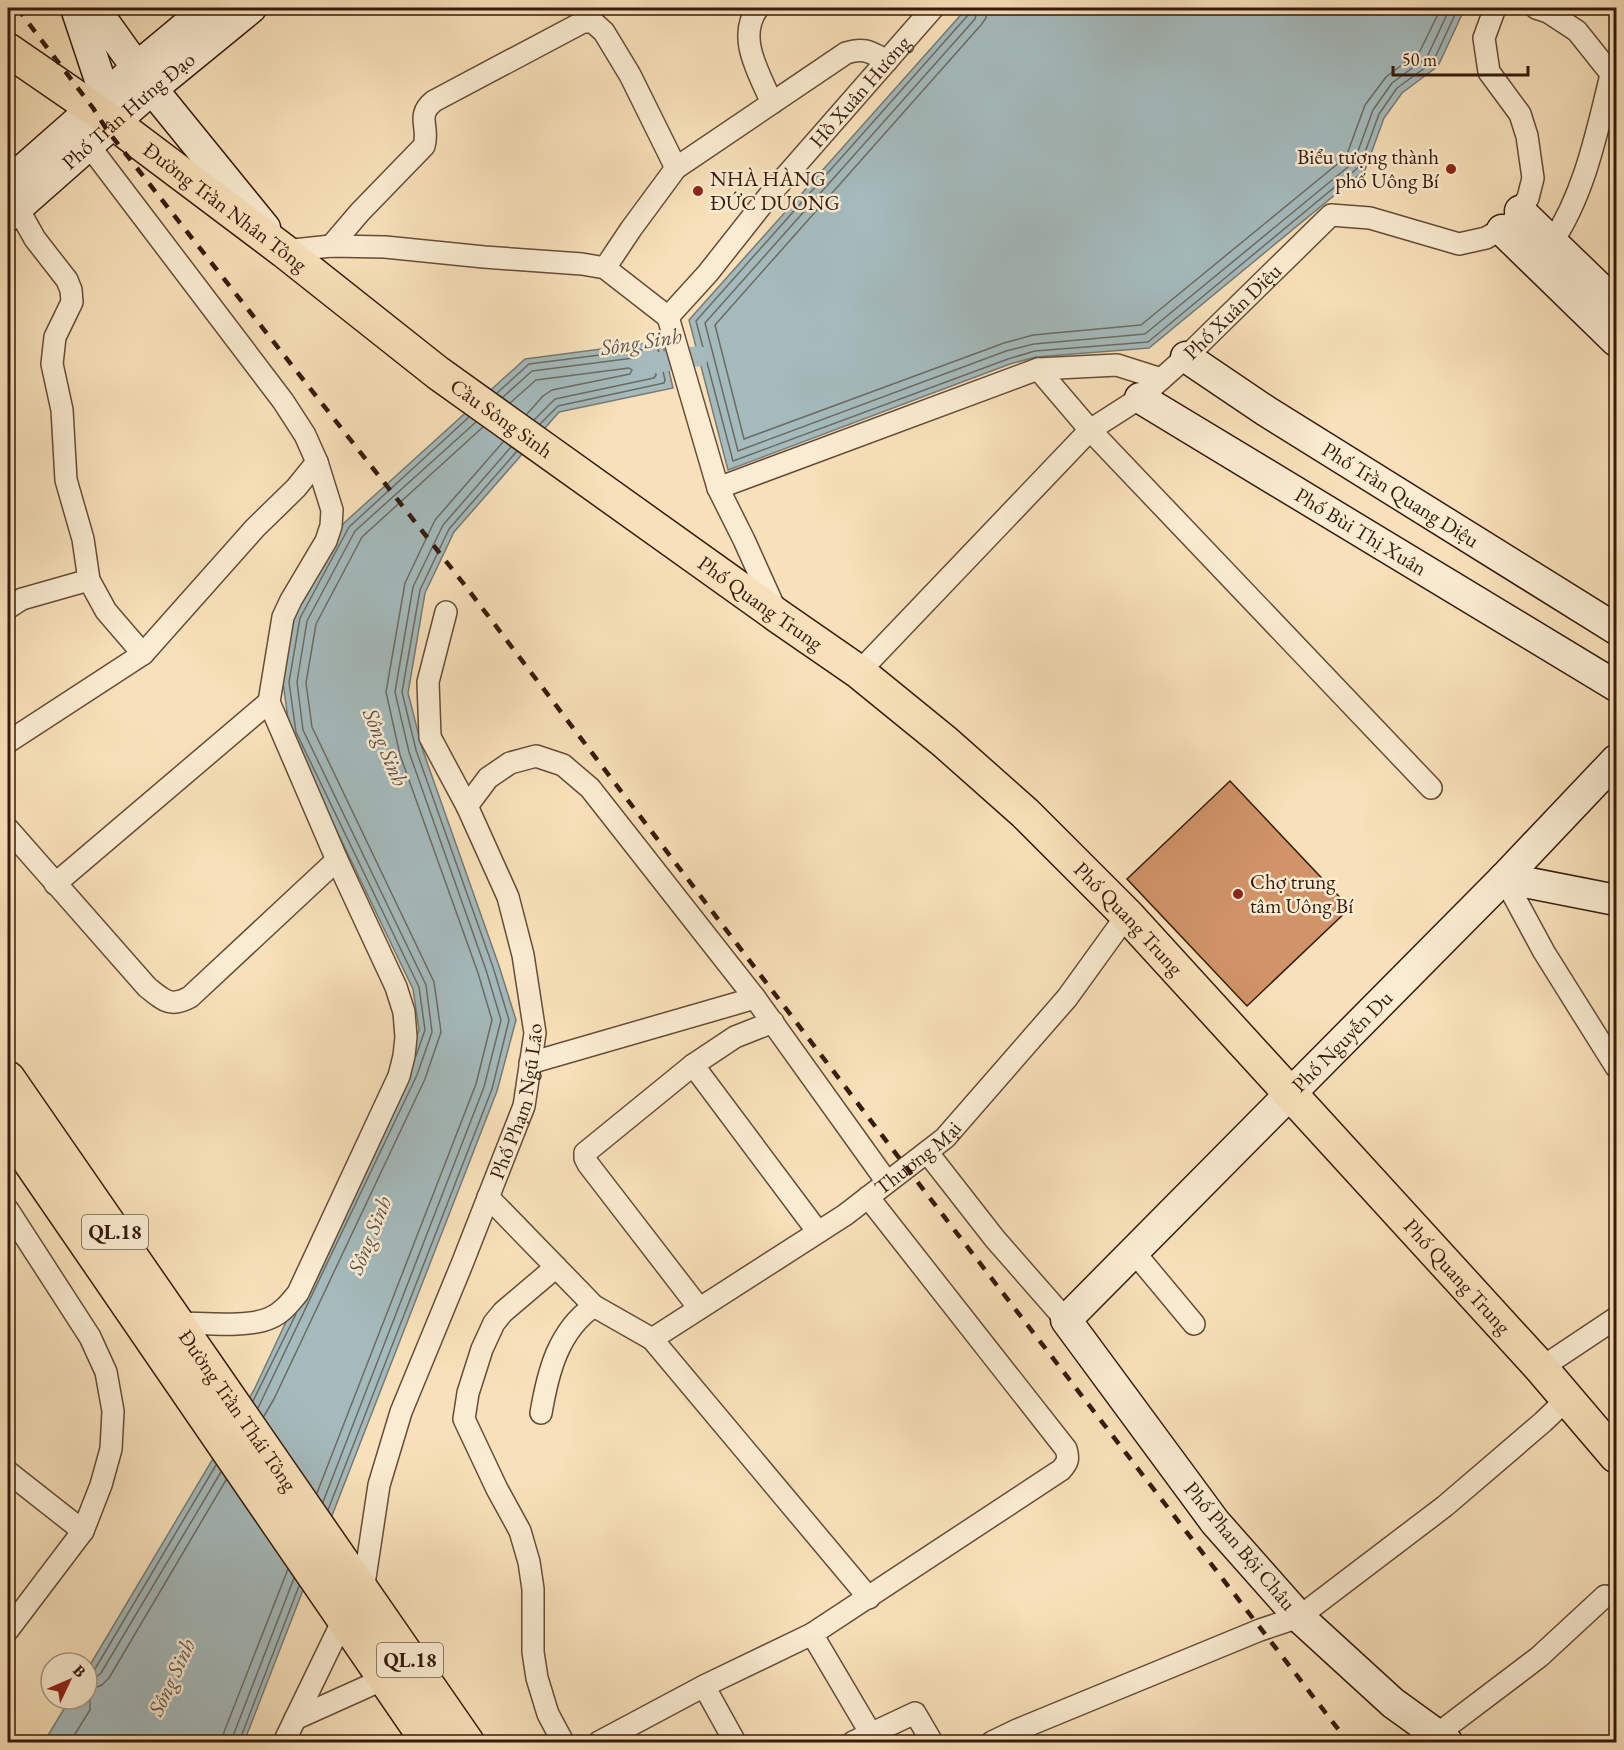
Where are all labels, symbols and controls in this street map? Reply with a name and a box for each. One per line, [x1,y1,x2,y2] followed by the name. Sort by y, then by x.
[803,29,917,153] street label: Hồ Xuân Hương
[1393,39,1528,77] scale bar
[56,45,200,175] street label: Phố Trần Hưng Đạo
[1402,48,1437,71] text: 50 m
[138,136,314,278] street label: Đường Trần Nhân Tông
[1297,143,1440,194] place label: Biểu tượng thành phố Uông Bí
[1444,162,1458,176] marker: Biểu tượng thành phố Uông Bí
[710,165,840,216] place label: NHÀ HÀNG ĐỨC DUONG
[691,184,705,198] marker: NHÀ HÀNG ĐỨC DUONG
[1177,257,1287,365] street label: Phố Xuân Diệu
[597,321,684,362] water label: Sông Sinh
[445,372,559,464] street label: Cầu Sông Sinh
[1317,435,1484,553] street label: Phố Trần Quang Diệu
[1290,481,1432,581] street label: Phố Bùi Thị Xuân
[693,549,829,657] street label: Phố Quang Trung
[356,703,415,791] water label: Sông Sinh
[1068,856,1190,981] street label: Phố Quang Trung
[1250,868,1354,919] place label: Chợ trung tâm Uông Bí
[1231,887,1245,901] marker: Chợ trung tâm Uông Bí
[1285,984,1398,1098] street label: Phố Nguyễn Du
[483,1022,548,1183] street label: Phố Phạm Ngũ Lão
[869,1115,967,1200] street label: Thương Mại
[340,1191,398,1280] water label: Sông Sinh
[1398,1213,1518,1340] street label: Phố Quang Trung
[82,1215,148,1249] road number: QL.18
[173,1324,304,1497] street label: Đường Trần Thái Tông
[1179,1476,1302,1616] street label: Phố Phan Bội Châu
[141,1634,202,1721] water label: Sông Sinh
[377,1643,443,1677] road number: QL.18
[39,1651,99,1711] north arrow
[68,1660,90,1682] text: B

